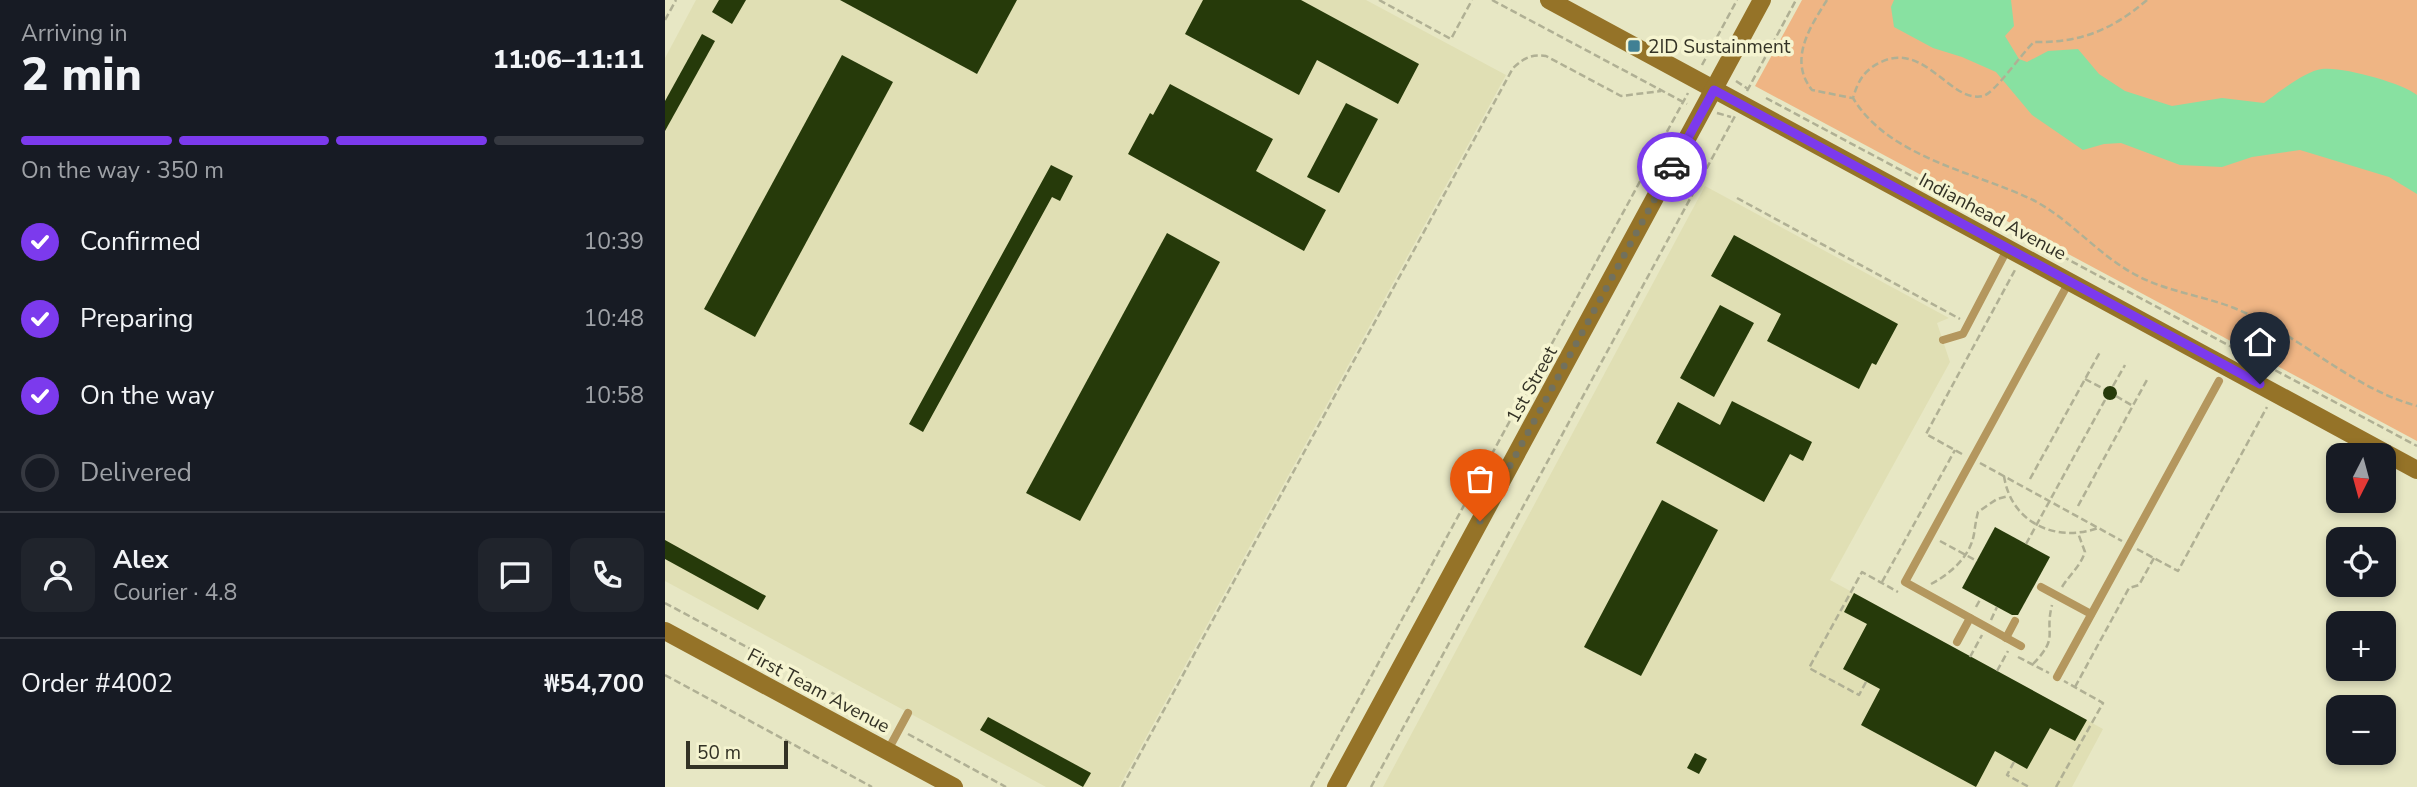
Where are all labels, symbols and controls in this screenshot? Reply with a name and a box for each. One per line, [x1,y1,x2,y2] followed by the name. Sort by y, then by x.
[21,18,128,49] text: Arriving in
[1648,34,1791,60] place label: 2ID Sustainment
[1626,38,1642,54] marker: 2ID Sustainment
[493,42,644,77] text: 11:06–11:11
[21,43,142,106] text: 2 min
[1637,132,1707,202] courier
[1653,148,1691,186] icon: car
[21,155,224,186] text: On the way · 350 m
[1914,167,2071,267] street label: Indianhead Avenue
[21,223,59,261] icon: check
[80,224,201,259] text: Confirmed
[584,226,644,257] text: 10:39
[21,300,59,338] icon: check
[80,301,193,336] text: Preparing
[584,303,644,334] text: 10:48
[2230,312,2290,384] pin
[2241,323,2279,361] icon: home
[1500,341,1564,427] street label: 1st Street
[21,377,59,415] icon: check
[80,378,214,413] text: On the way
[584,380,644,411] text: 10:58
[2326,443,2396,513] north arrow
[2326,443,2396,765] map controls
[1450,449,1510,521] pin
[80,455,192,490] text: Delivered
[1461,460,1499,498] icon: bag
[2326,527,2396,597] button: locate
[21,538,95,612] button: person
[478,538,552,612] button: chat
[570,538,644,612] button: phone
[113,542,169,577] text: Alex
[113,577,237,608] text: Courier · 4.8
[2326,611,2396,681] button: +
[743,642,894,739] street label: First Team Avenue
[21,666,173,701] text: Order #4002
[544,666,644,701] text: ₩54,700
[2326,695,2396,765] button: −
[686,738,787,770] scale bar
[697,740,741,766] text: 50 m

